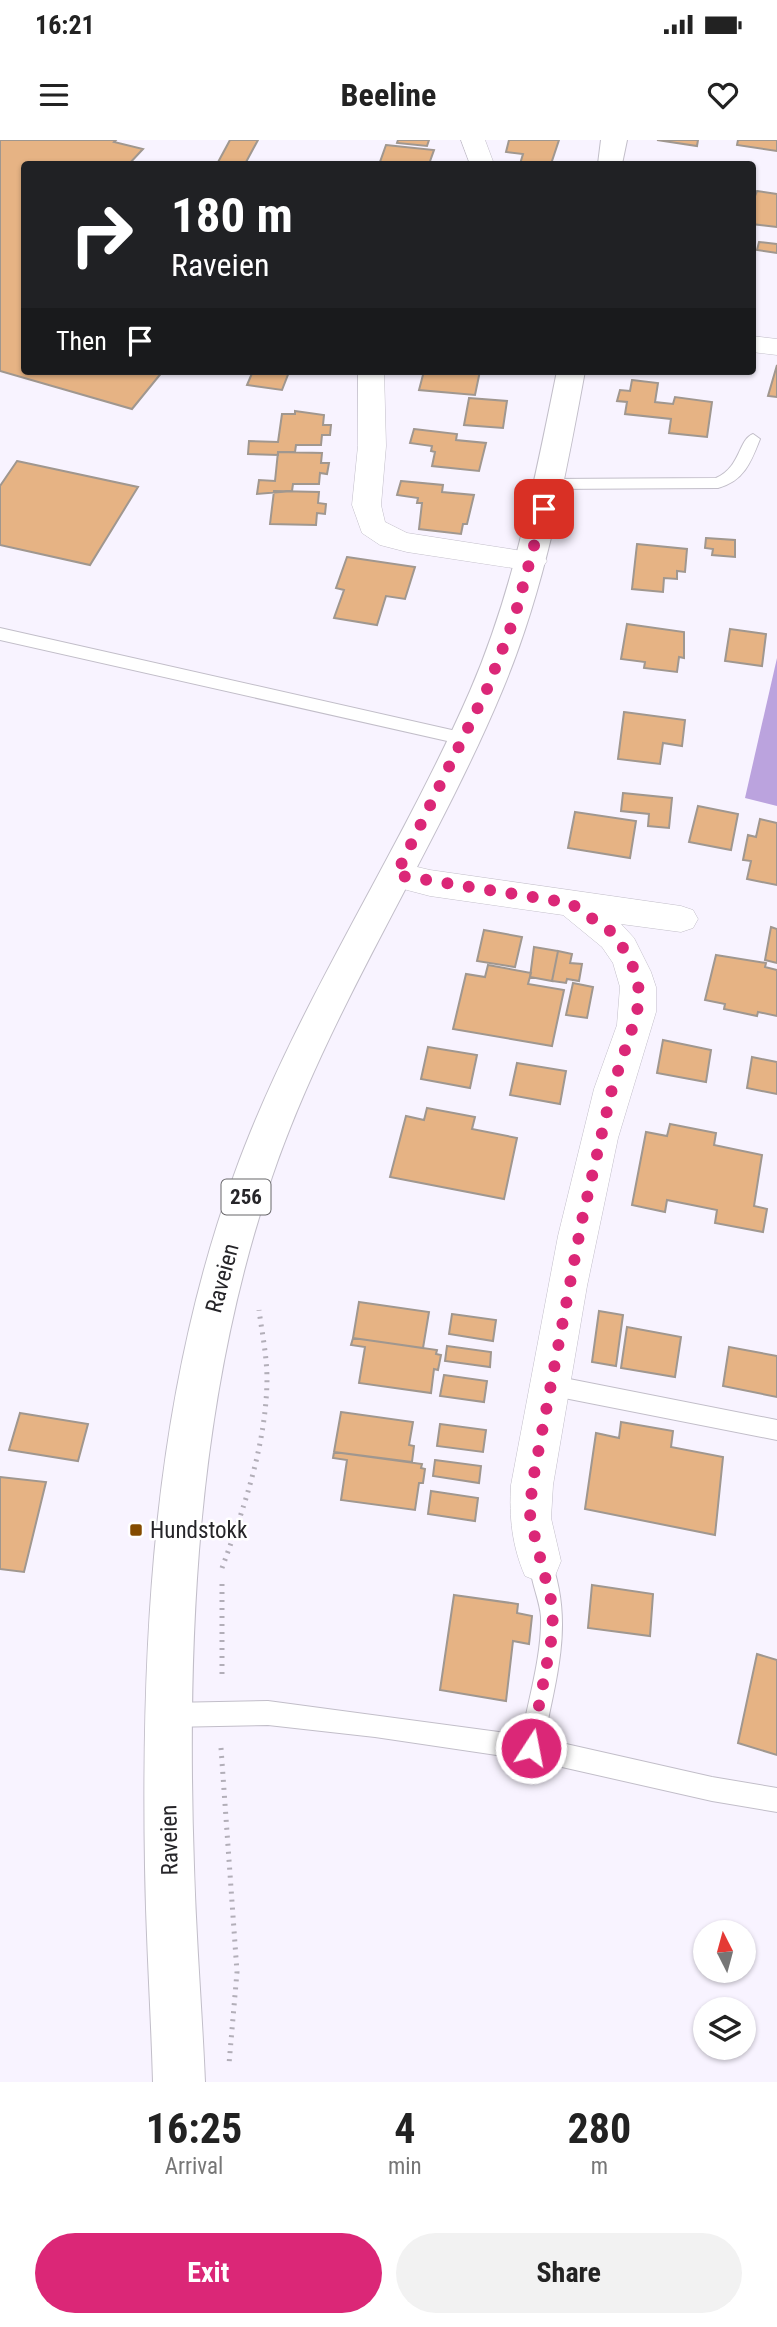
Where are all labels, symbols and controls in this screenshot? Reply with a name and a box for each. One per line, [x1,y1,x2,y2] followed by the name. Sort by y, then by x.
[35,10,95,40] text: 16:21
[35,76,73,114] icon: menu
[341,76,436,114] text: Beeline
[704,76,742,114] icon: heart
[171,187,293,244] text: 180 m
[56,189,147,280] icon: right
[171,246,269,284] text: Raveien
[121,322,159,360] icon: arrive
[56,326,107,356] text: Then
[514,479,574,539] pin
[525,490,563,528] icon: arrive
[222,1180,270,1214] road number: 256
[200,1240,245,1316] street label: Raveien
[150,1517,248,1544] place label: Hundstokk
[128,1522,144,1538] marker: Hundstokk
[494,1711,568,1785] position arrow
[155,1804,184,1876] street label: Raveien
[693,1920,756,1983] north arrow
[693,1920,756,2060] map controls
[693,1997,756,2060] button: layers
[146,2104,242,2153] text: 16:25
[394,2104,415,2153] text: 4
[567,2104,631,2153] text: 280
[165,2153,223,2180] text: Arrival
[388,2153,422,2180] text: min
[591,2153,608,2180] text: m
[35,2233,382,2313] button: Exit
[396,2233,742,2313] button: Share

